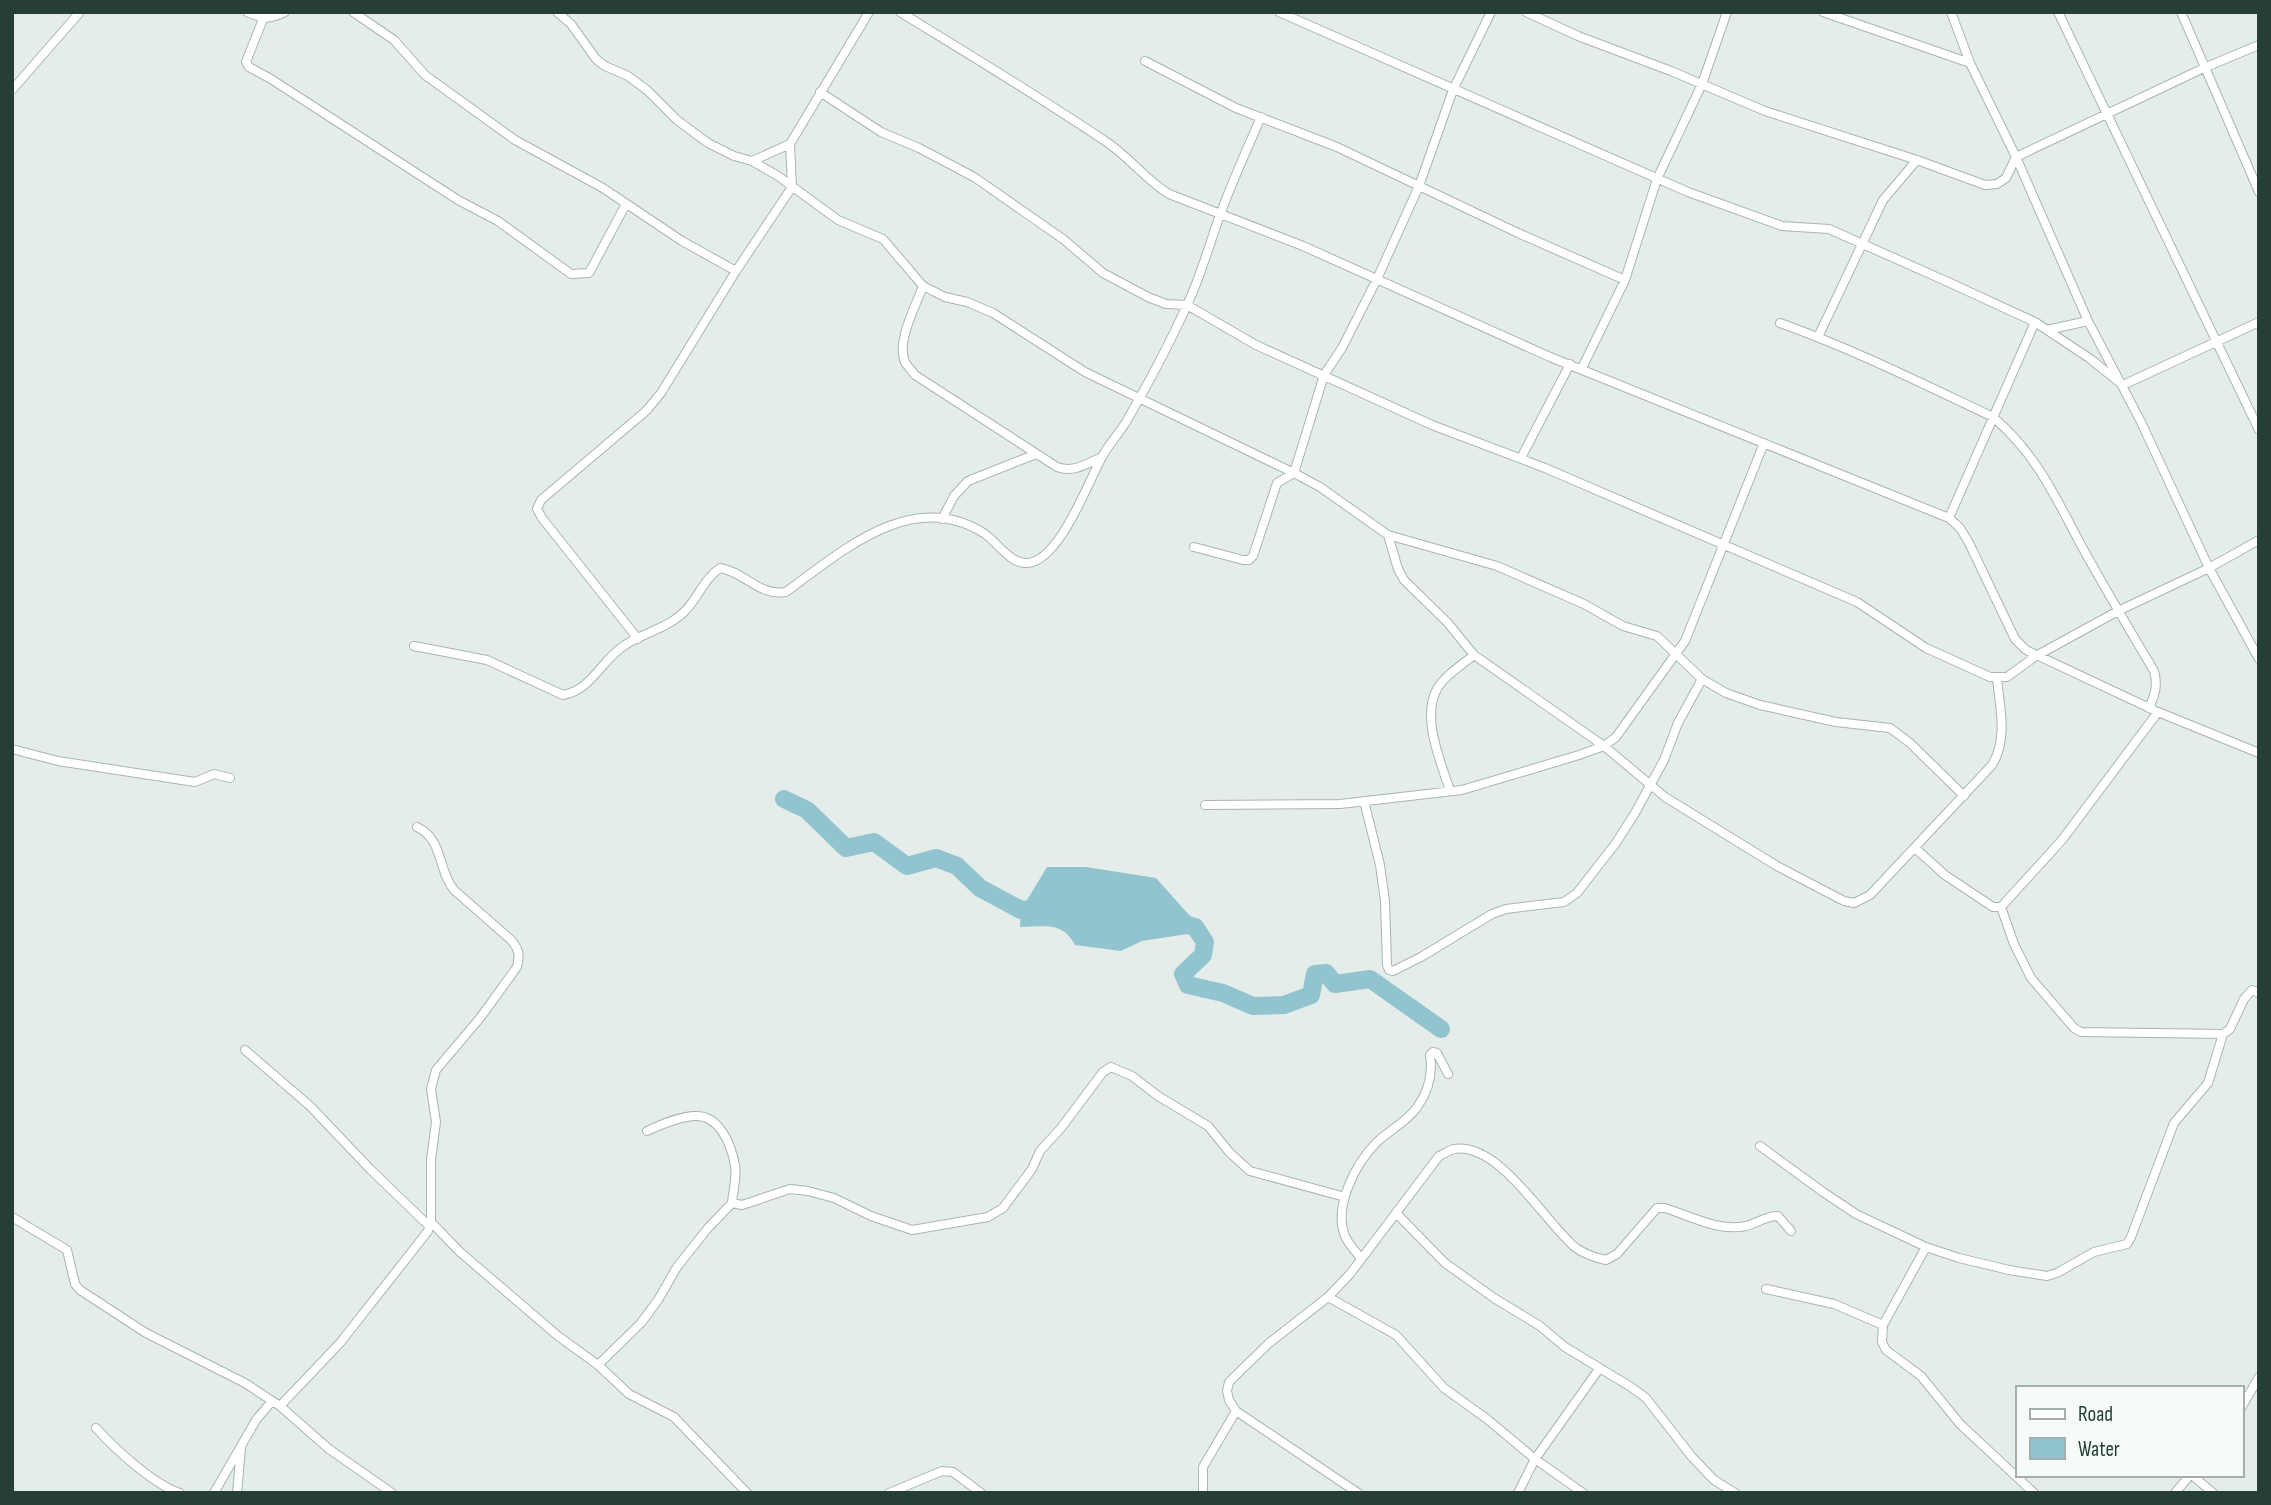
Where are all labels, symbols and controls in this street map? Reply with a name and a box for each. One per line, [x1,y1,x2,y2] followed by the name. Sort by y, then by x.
[2016,1386,2243,1477] legend
[2078,1402,2113,1427] text: Road
[2078,1437,2120,1462] text: Water

